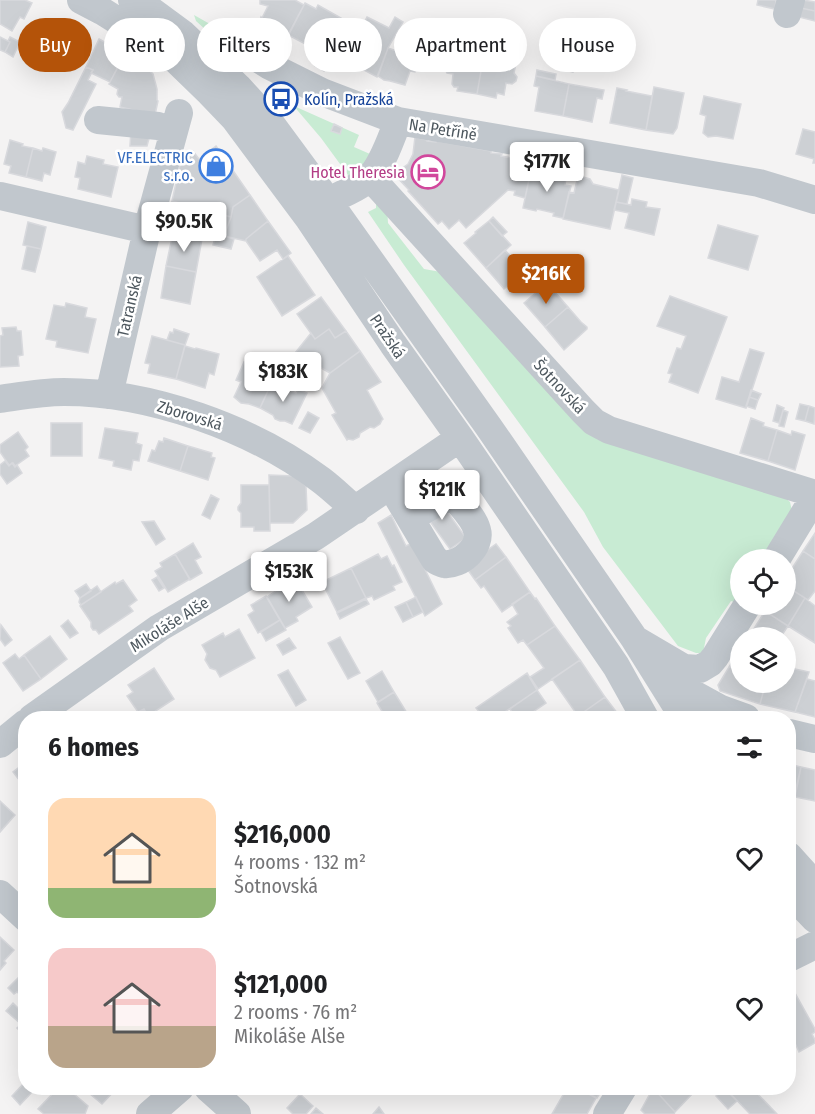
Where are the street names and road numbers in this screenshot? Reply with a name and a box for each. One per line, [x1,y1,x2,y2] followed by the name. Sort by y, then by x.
[408,115,478,144] street label: Na Petříně
[113,273,146,339] street label: Tatranská
[366,311,409,362] street label: Pražská
[530,355,590,418] street label: Šotnovská
[155,397,225,434] street label: Zborovská
[127,593,212,656] street label: Mikoláše Alše

